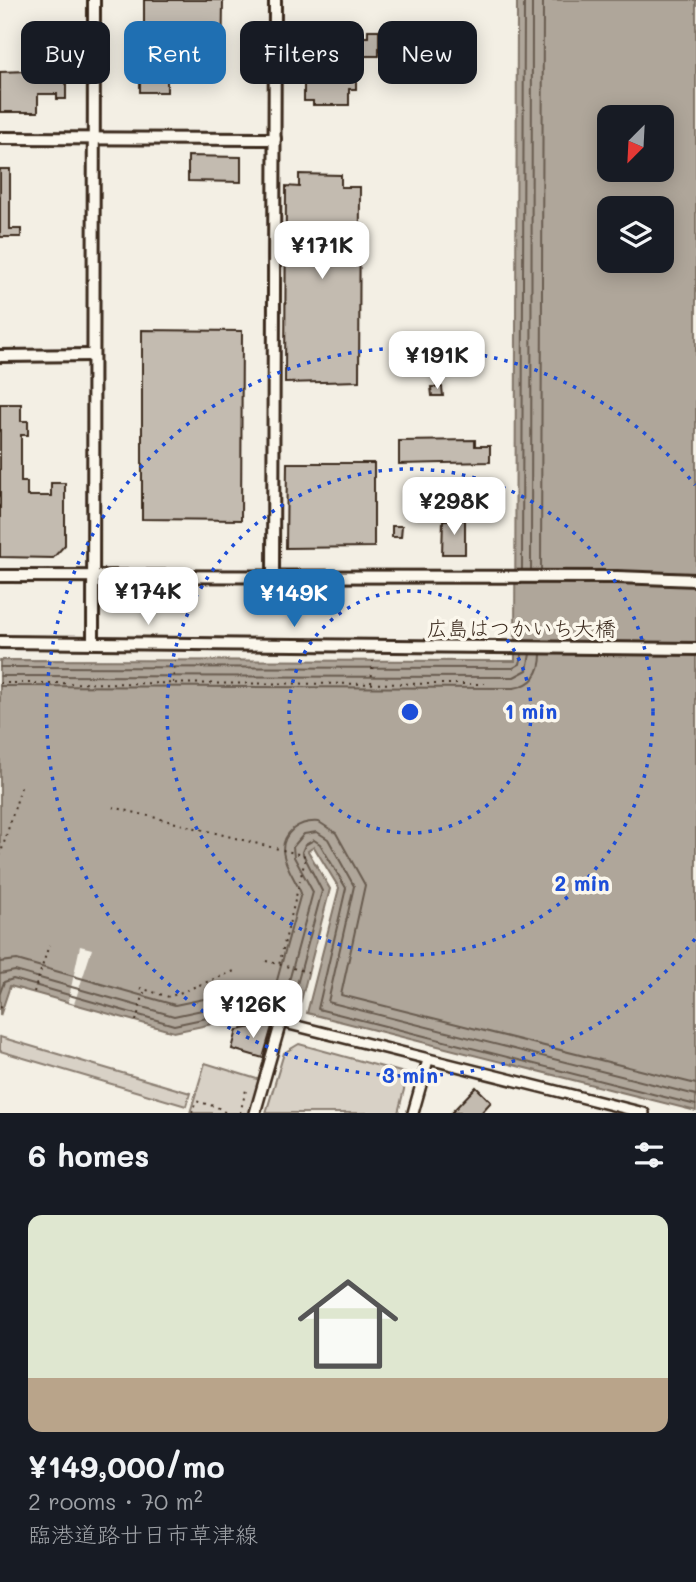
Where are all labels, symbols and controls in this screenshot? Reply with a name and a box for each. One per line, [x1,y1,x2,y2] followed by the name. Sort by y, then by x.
[21,21,110,84] chip: Buy
[124,21,226,84] chip: Rent
[240,21,364,84] chip: Filters
[378,21,477,84] chip: New
[597,105,674,182] north arrow
[597,105,674,273] map controls
[597,196,674,273] button: layers
[273,222,371,281] pin: ¥171K
[290,229,354,259] text: ¥171K
[388,332,486,391] pin: ¥191K
[405,339,469,369] text: ¥191K
[405,477,503,537] pin: ¥298K
[418,485,490,515] text: ¥298K
[99,568,197,627] pin: ¥174K
[245,570,343,629] pin: ¥149K
[114,575,182,605] text: ¥174K
[260,577,328,607] text: ¥149K
[427,614,616,641] street label: 広島はつかいち大橋
[505,697,557,724] text: 1 min
[398,700,422,724] centre of rings
[554,869,610,896] text: 2 min
[204,981,302,1040] pin: ¥126K
[219,988,287,1018] text: ¥126K
[382,1061,438,1088] text: 3 min
[28,1135,149,1175] text: 6 homes
[630,1136,668,1174] icon: filters
[285,1261,411,1387] icon: home
[28,1446,225,1486] text: ¥149,000/mo
[28,1486,203,1516] text: 2 rooms · 70 m²
[28,1519,258,1549] text: 臨港道路廿日市草津線

